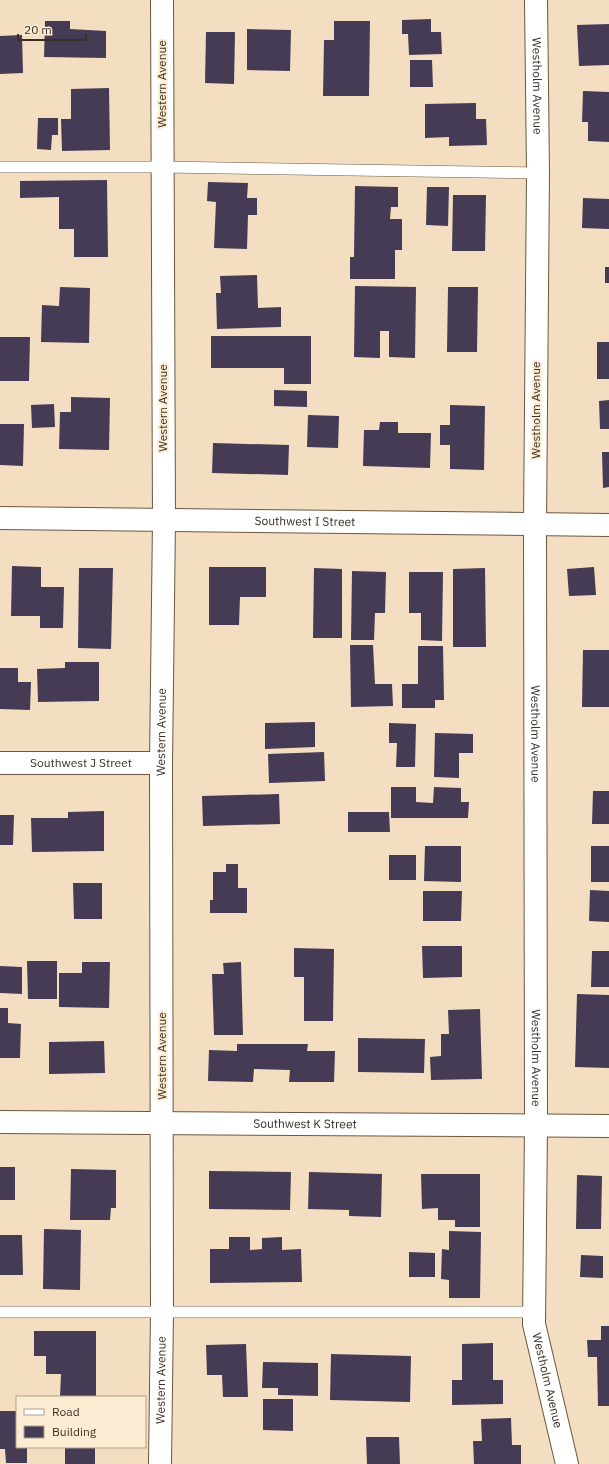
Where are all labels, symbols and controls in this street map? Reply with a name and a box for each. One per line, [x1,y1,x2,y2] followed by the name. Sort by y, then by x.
[18,16,86,42] scale bar
[24,22,52,37] text: 20 m
[529,37,546,135] street label: Westholm Avenue
[154,40,169,128] street label: Western Avenue
[528,361,543,459] street label: Westholm Avenue
[155,364,170,452] street label: Western Avenue
[255,513,355,529] street label: Southwest I Street
[528,685,543,783] street label: Westholm Avenue
[153,688,169,776] street label: Western Avenue
[30,755,132,770] street label: Southwest J Street
[529,1009,544,1107] street label: Westholm Avenue
[154,1012,169,1100] street label: Western Avenue
[253,1116,357,1131] street label: Southwest K Street
[529,1331,566,1430] street label: Westholm Avenue
[153,1336,169,1424] street label: Western Avenue
[16,1396,146,1448] legend
[52,1404,80,1419] text: Road
[52,1424,97,1439] text: Building

